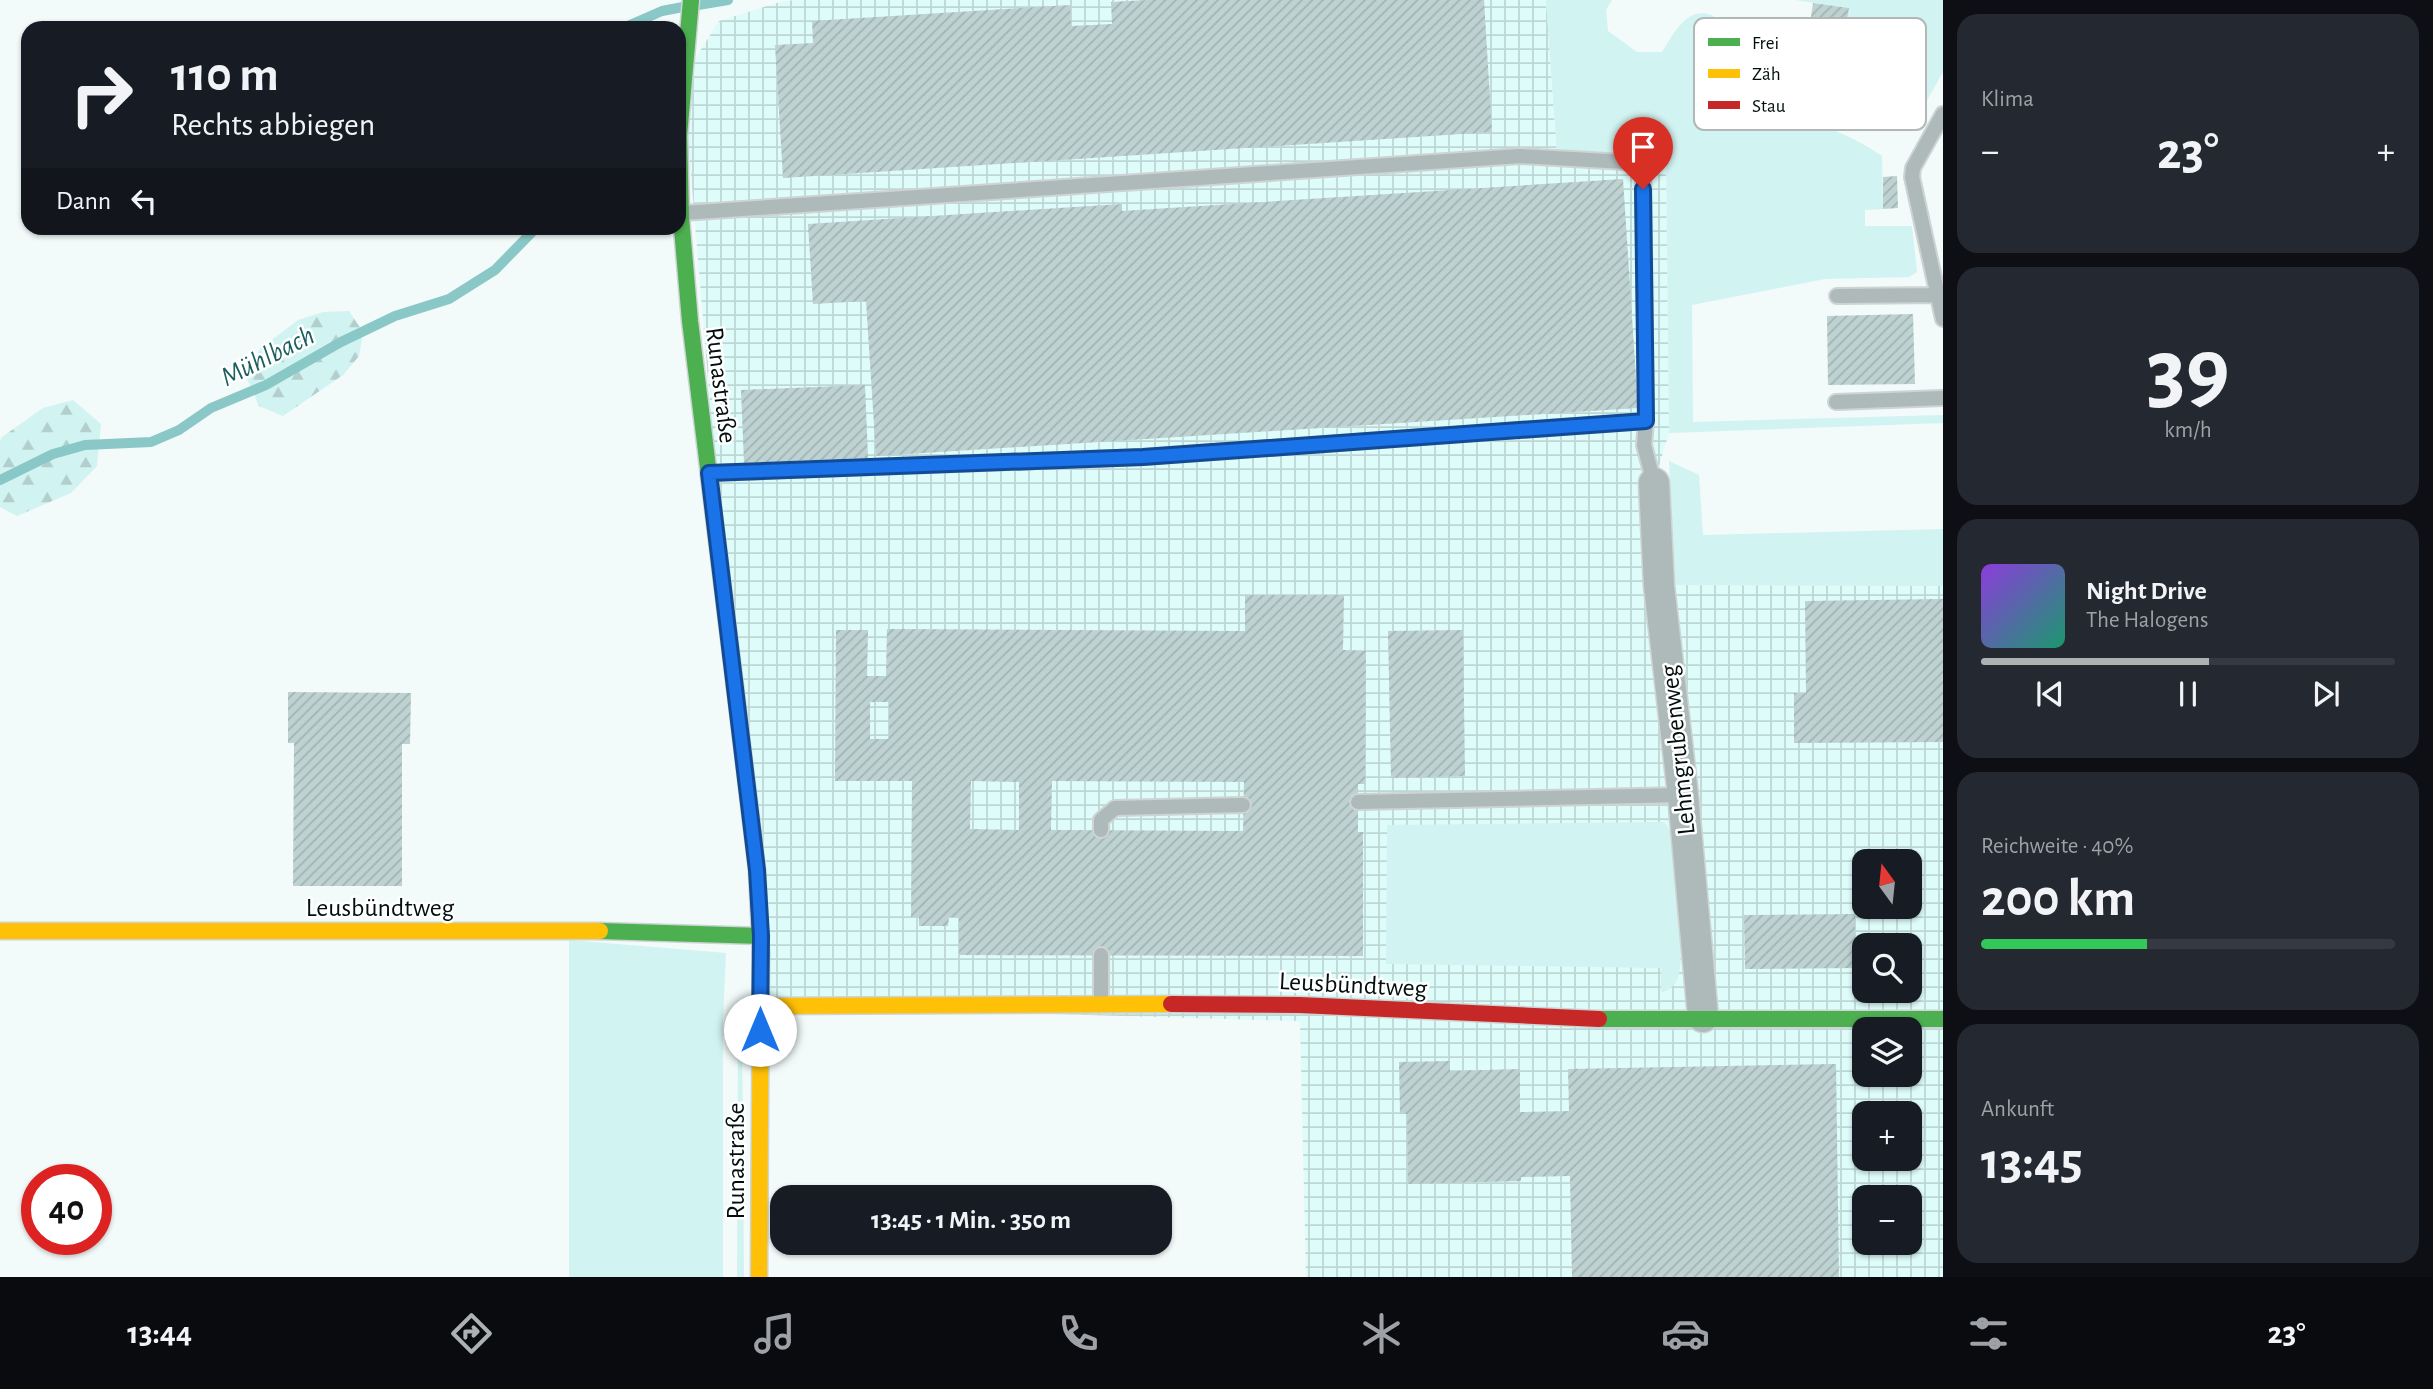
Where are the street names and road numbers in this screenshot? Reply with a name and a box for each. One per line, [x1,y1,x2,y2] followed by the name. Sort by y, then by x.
[701,326,741,445] street label: Runastraße
[1656,663,1700,836] street label: Lehmgrubenweg
[306,895,455,921] street label: Leusbündtweg
[1278,968,1428,1002] street label: Leusbündtweg
[723,1103,749,1219] street label: Runastraße

